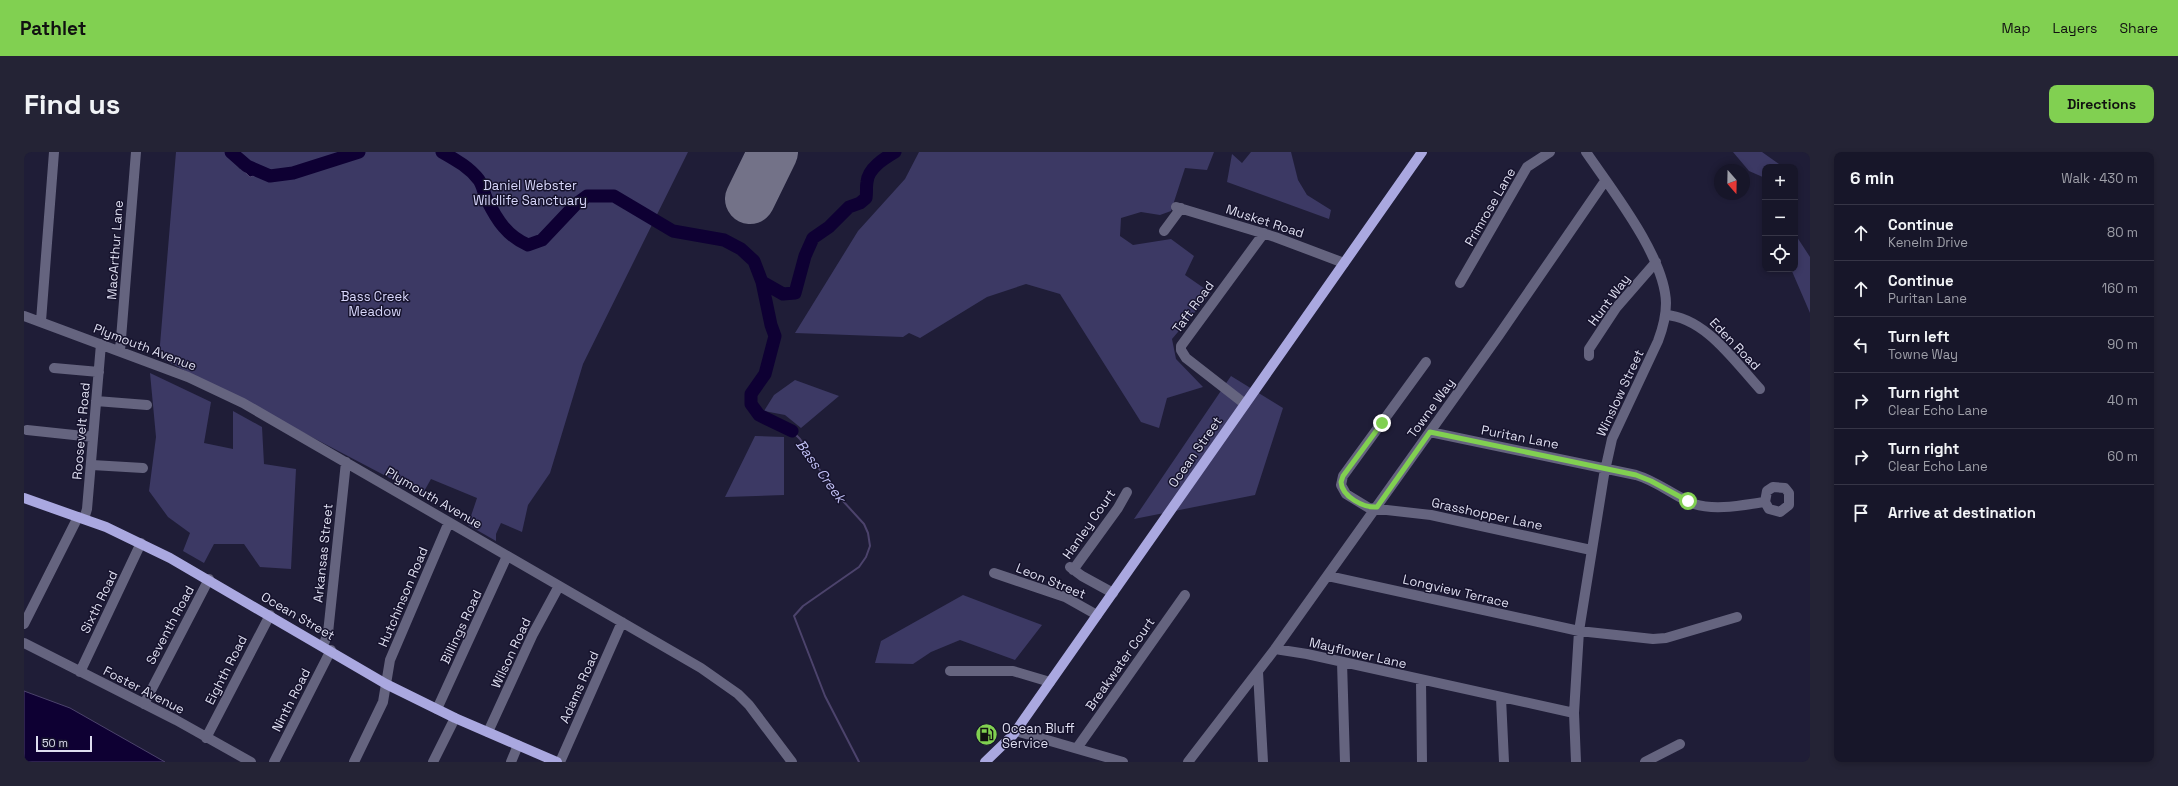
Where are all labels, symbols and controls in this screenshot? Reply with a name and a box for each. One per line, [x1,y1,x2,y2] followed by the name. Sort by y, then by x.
[20,16,86,41] text: Pathlet
[2001,19,2031,37] text: Map
[2053,19,2097,37] text: Layers
[2119,19,2158,37] text: Share
[2049,85,2154,123] button: Directions
[24,86,121,122] text: Find us
[1714,164,1750,200] north arrow
[1762,164,1798,272] map controls
[1762,164,1798,200] button: +
[1461,165,1519,249] street label: Primrose Lane
[1850,167,1894,189] text: 6 min
[2061,170,2138,187] text: Walk · 430 m
[473,177,587,209] park label: Daniel Webster Wildlife Sanctuary
[103,200,127,300] street label: MacArthur Lane
[1224,200,1306,242] street label: Musket Road
[1762,200,1798,236] button: −
[1888,215,1954,234] text: Continue
[1850,222,1872,244] icon: ahead
[2107,224,2138,241] text: 80 m
[1888,234,1968,251] text: Kenelm Drive
[1762,236,1798,272] button: locate
[1584,271,1634,329] street label: Hunt Way
[1888,271,1954,290] text: Continue
[1168,278,1218,336] street label: Taft Road
[1850,278,1872,300] icon: ahead
[2102,280,2138,297] text: 160 m
[341,288,409,320] park label: Bass Creek Meadow
[1888,290,1967,307] text: Puritan Lane
[1706,314,1764,374] street label: Eden Road
[91,320,199,374] street label: Plymouth Avenue
[1888,327,1950,346] text: Turn left
[1850,334,1872,356] icon: left
[2107,336,2138,353] text: 90 m
[1888,346,1958,363] text: Towne Way
[1592,347,1648,439] street label: Winslow Street
[1404,375,1458,441] street label: Towne Way
[68,382,94,480] street label: Roosevelt Road
[1888,383,1959,402] text: Turn right
[1850,390,1872,412] icon: right
[2107,392,2138,409] text: 40 m
[1888,402,1988,419] text: Clear Echo Lane
[1164,413,1226,491] street label: Ocean Street
[1373,414,1391,432] route end
[1480,421,1560,453] street label: Puritan Lane
[792,436,851,507] water label: Bass Creek
[1888,439,1959,458] text: Turn right
[1850,446,1872,468] icon: right
[2107,448,2138,465] text: 60 m
[1888,458,1988,475] text: Clear Echo Lane
[382,463,486,533] street label: Plymouth Avenue
[1059,486,1119,562] street label: Hanley Court
[1679,492,1697,510] route start
[1430,494,1544,534] street label: Grasshopper Lane
[1850,502,1872,524] icon: arrive
[309,503,337,603] street label: Arkansas Street
[1888,503,2036,522] text: Arrive at destination
[374,544,432,650] street label: Hutchinson Road
[1014,559,1088,603] street label: Leon Street
[76,568,122,636] street label: Sixth Road
[1401,570,1511,612] street label: Longview Terrace
[142,583,198,667] street label: Seventh Road
[436,587,486,667] street label: Billings Road
[258,588,338,644] street label: Ocean Street
[1082,614,1158,714] street label: Breakwater Court
[487,615,535,691] street label: Wilson Road
[201,632,251,708] street label: Eighth Road
[1308,634,1408,672] street label: Mayflower Lane
[556,648,602,726] street label: Adams Road
[100,662,188,718] street label: Foster Avenue
[268,665,314,735] street label: Ninth Road
[1002,720,1075,752] place label: Ocean Bluff Service
[973,722,999,748] fuel station icon: Ocean Bluff Service
[36,734,92,753] scale bar
[42,736,68,750] text: 50 m

